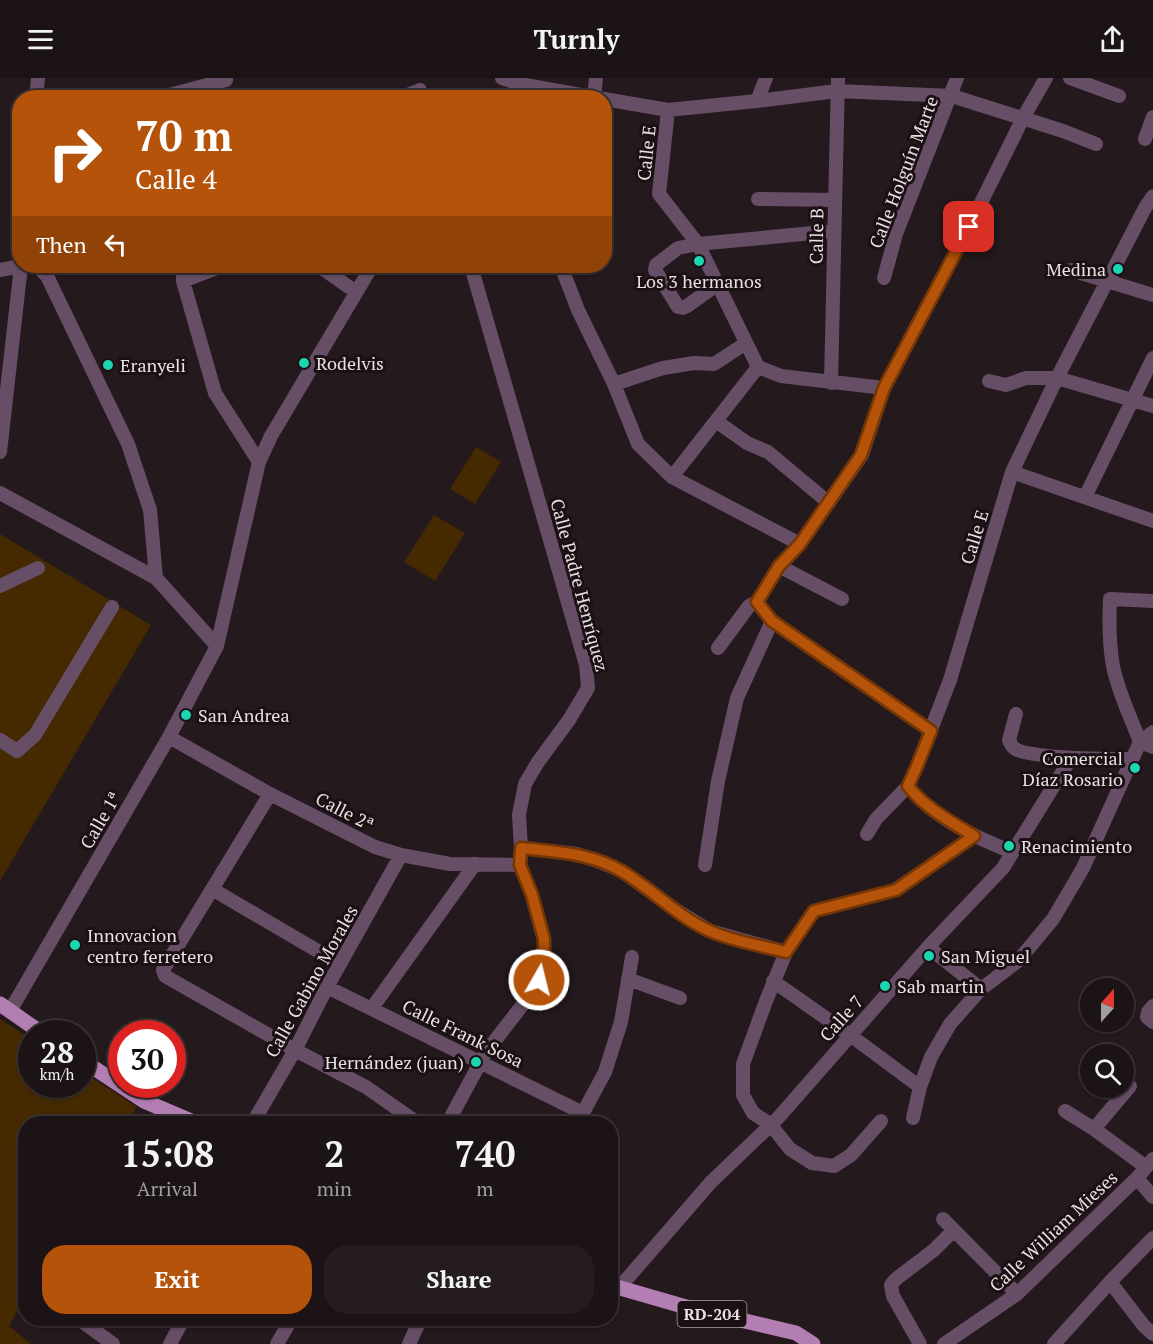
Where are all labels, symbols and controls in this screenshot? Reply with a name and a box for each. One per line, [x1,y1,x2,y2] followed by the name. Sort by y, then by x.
[533,21,620,57] text: Turnly
[24,23,57,56] icon: menu
[1096,23,1129,56] icon: share
[863,93,943,251] street label: Calle Holguín Marte
[135,107,233,163] text: 70 m
[36,114,114,192] icon: right
[631,124,661,182] street label: Calle E
[135,161,217,197] text: Calle 4
[943,201,994,252] pin
[804,208,828,264] street label: Calle B
[952,210,985,243] icon: arrive
[99,228,132,261] icon: left
[36,230,87,259] text: Then
[692,254,706,268] marker: Los 3 hermanos
[1046,257,1106,281] place label: Medina
[1111,262,1125,276] marker: Medina
[636,269,762,293] place label: Los 3 hermanos
[316,351,384,375] place label: Rodelvis
[120,353,186,377] place label: Eranyeli
[297,356,311,370] marker: Rodelvis
[101,358,115,372] marker: Eranyeli
[545,496,615,674] street label: Calle Padre Henríquez
[954,507,994,567] street label: Calle E
[198,703,290,727] place label: San Andrea
[179,708,193,722] marker: San Andrea
[1022,746,1123,791] place label: Comercial Díaz Rosario
[1128,761,1142,775] marker: Comercial Díaz Rosario
[312,786,378,836] street label: Calle 2ª
[74,787,126,853] street label: Calle 1ª
[1021,834,1132,858] place label: Renacimiento
[1002,839,1016,853] marker: Renacimiento
[259,901,363,1061] street label: Calle Gabino Morales
[87,923,213,968] place label: Innovacion centro ferretero
[68,938,82,952] marker: Innovacion centro ferretero
[941,944,1030,968] place label: San Miguel
[507,948,571,1012] position arrow
[922,949,936,963] marker: San Miguel
[897,974,985,998] place label: Sab martin
[1080,978,1134,1032] north arrow
[1080,978,1134,1098] map controls
[878,979,892,993] marker: Sab martin
[814,990,868,1046] street label: Calle 7
[399,993,527,1073] street label: Calle Frank Sosa
[108,1020,186,1098] speed limit sign: 30
[40,1032,74,1072] text: 28
[1080,1044,1134,1098] button: search
[325,1050,464,1074] place label: Hernández (juan)
[469,1055,483,1069] marker: Hernández (juan)
[40,1064,74,1084] text: km/h
[121,1130,214,1177] text: 15:08
[324,1130,345,1177] text: 2
[454,1130,515,1177] text: 740
[984,1165,1122,1297] street label: Calle William Mieses
[137,1175,198,1202] text: Arrival
[317,1175,352,1202] text: min
[476,1175,494,1202] text: m
[42,1245,312,1314] button: Exit
[324,1245,594,1314] button: Share
[678,1301,746,1327] road number: RD-204

